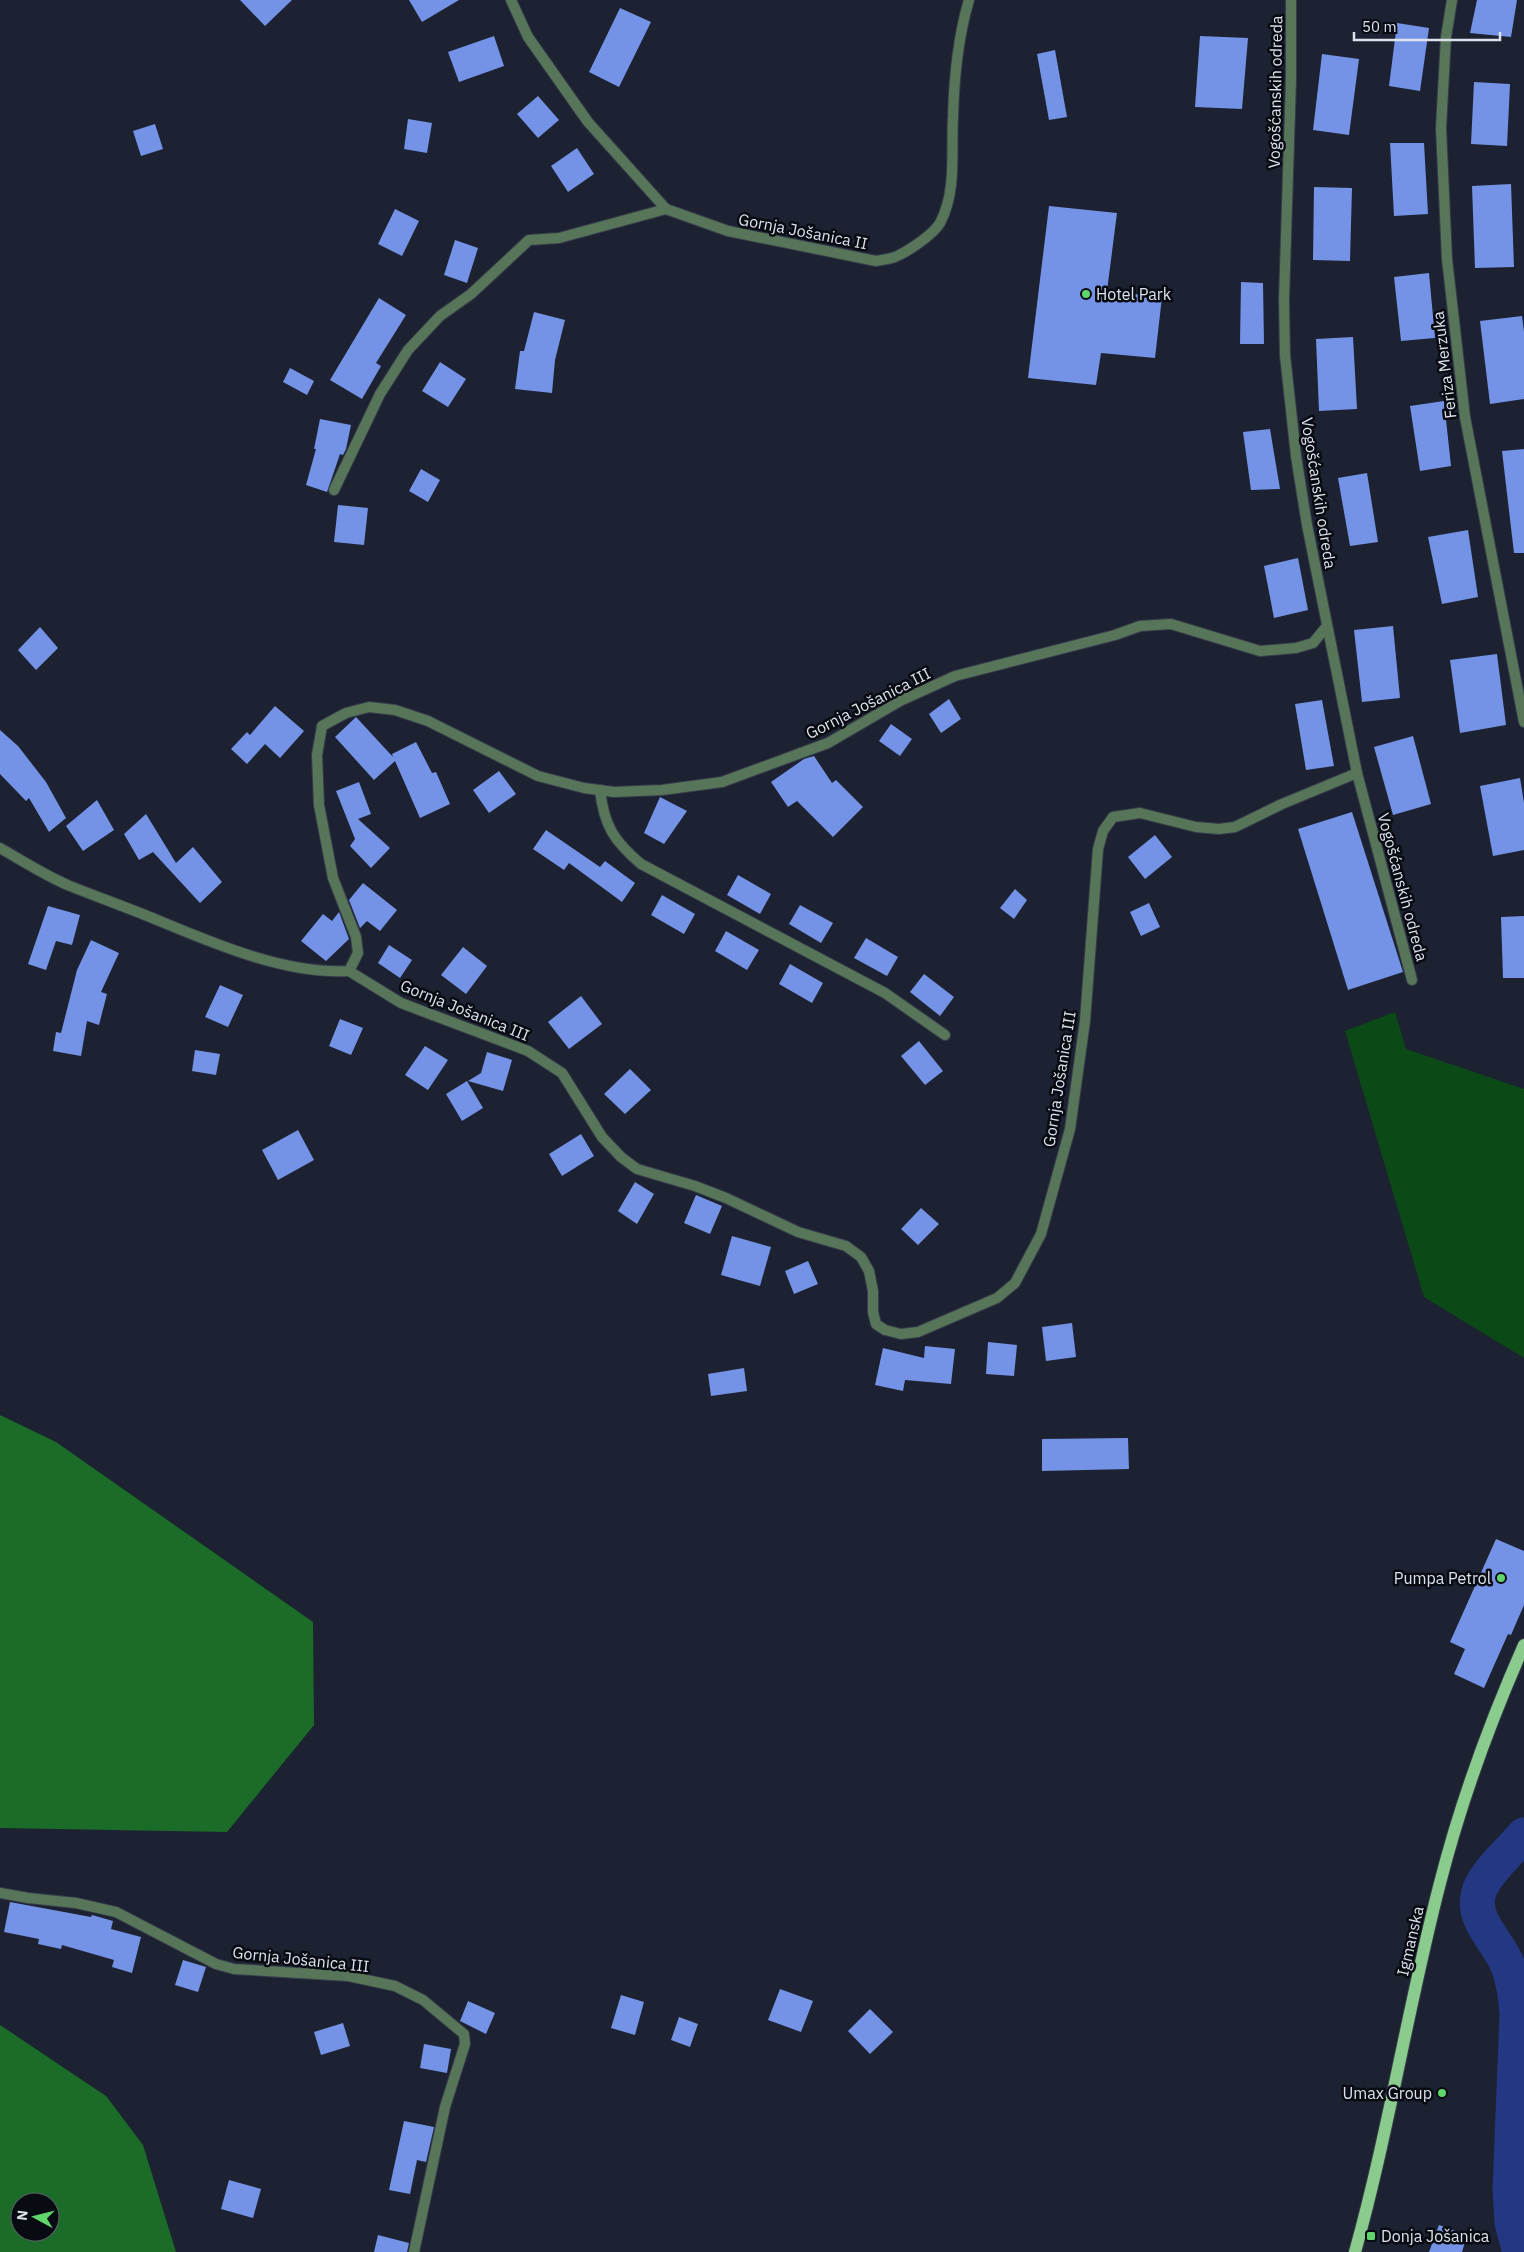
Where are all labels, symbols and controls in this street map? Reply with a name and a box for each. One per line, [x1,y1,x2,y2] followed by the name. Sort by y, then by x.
[1354,10,1500,42] scale bar
[1264,15,1286,169] street label: Vogošćanskih odreda
[1362,17,1397,36] text: 50 m
[737,209,869,253] street label: Gornja Jošanica II
[1096,284,1172,304] place label: Hotel Park
[1080,288,1092,300] marker: Hotel Park
[1427,310,1461,420] street label: Feriza Merzuka
[1297,416,1341,570] street label: Vogošćanskih odreda
[802,663,934,743] street label: Gornja Jošanica III
[1374,811,1433,964] street label: Vogošćanskih odreda
[398,975,532,1045] street label: Gornja Jošanica III
[1038,1010,1080,1148] street label: Gornja Jošanica III
[1394,1568,1491,1588] place label: Pumpa Petrol
[1495,1572,1507,1584] marker: Pumpa Petrol
[1392,1904,1428,1978] street label: Igmanska
[232,1942,370,1976] street label: Gornja Jošanica III
[1343,2083,1432,2103] place label: Umax Group
[1436,2087,1448,2099] marker: Umax Group
[10,2192,60,2242] north arrow
[13,2209,32,2222] text: N
[1381,2226,1490,2246] place label: Donja Jošanica
[1365,2230,1377,2242] marker: Donja Jošanica

